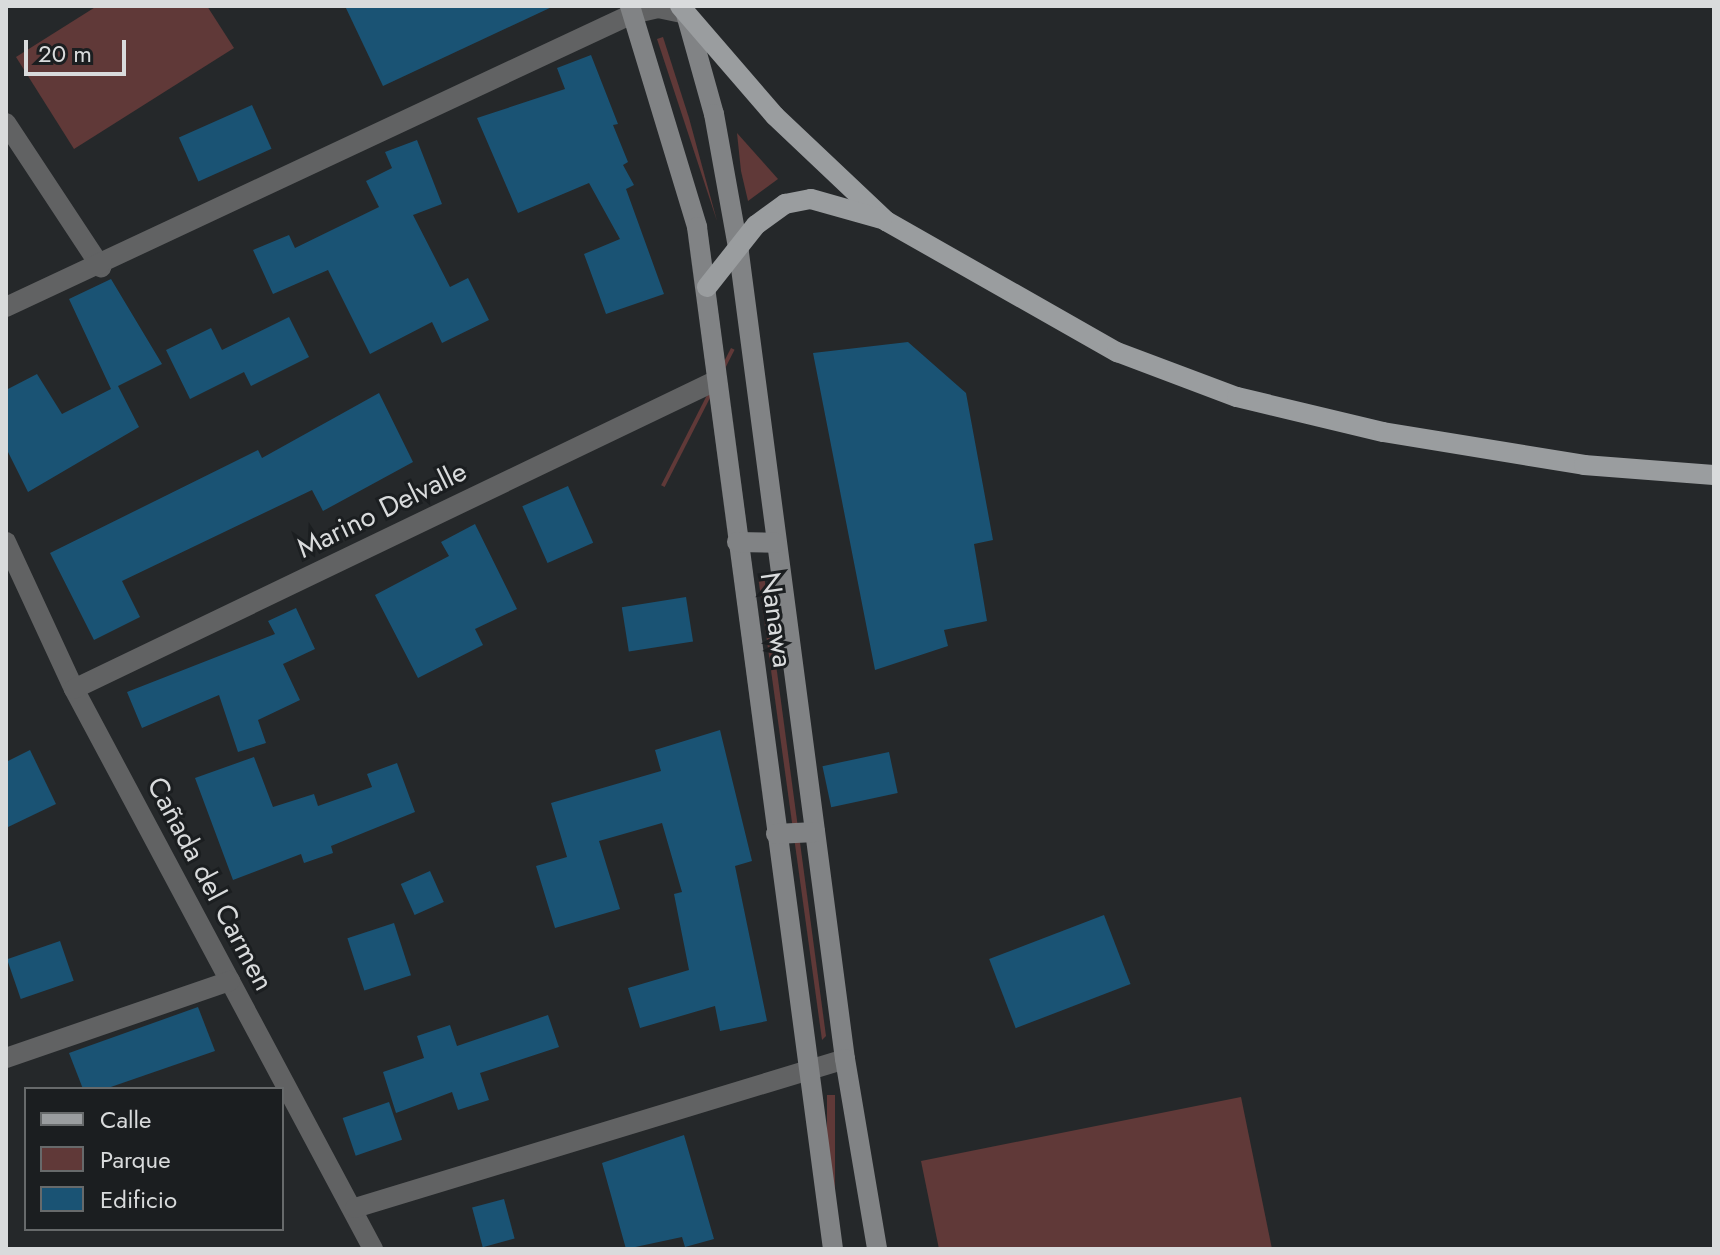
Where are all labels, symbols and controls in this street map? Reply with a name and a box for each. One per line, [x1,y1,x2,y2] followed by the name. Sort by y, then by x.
[28,24,130,74] scale bar
[38,36,92,71] text: 20 m
[292,454,472,566] street label: Marino Delvalle
[753,570,799,670] street label: Nanawa
[140,771,280,997] street label: Cañada del Carmen
[24,1087,284,1231] legend
[100,1102,151,1137] text: Calle
[100,1142,171,1177] text: Parque
[100,1182,177,1217] text: Edificio

